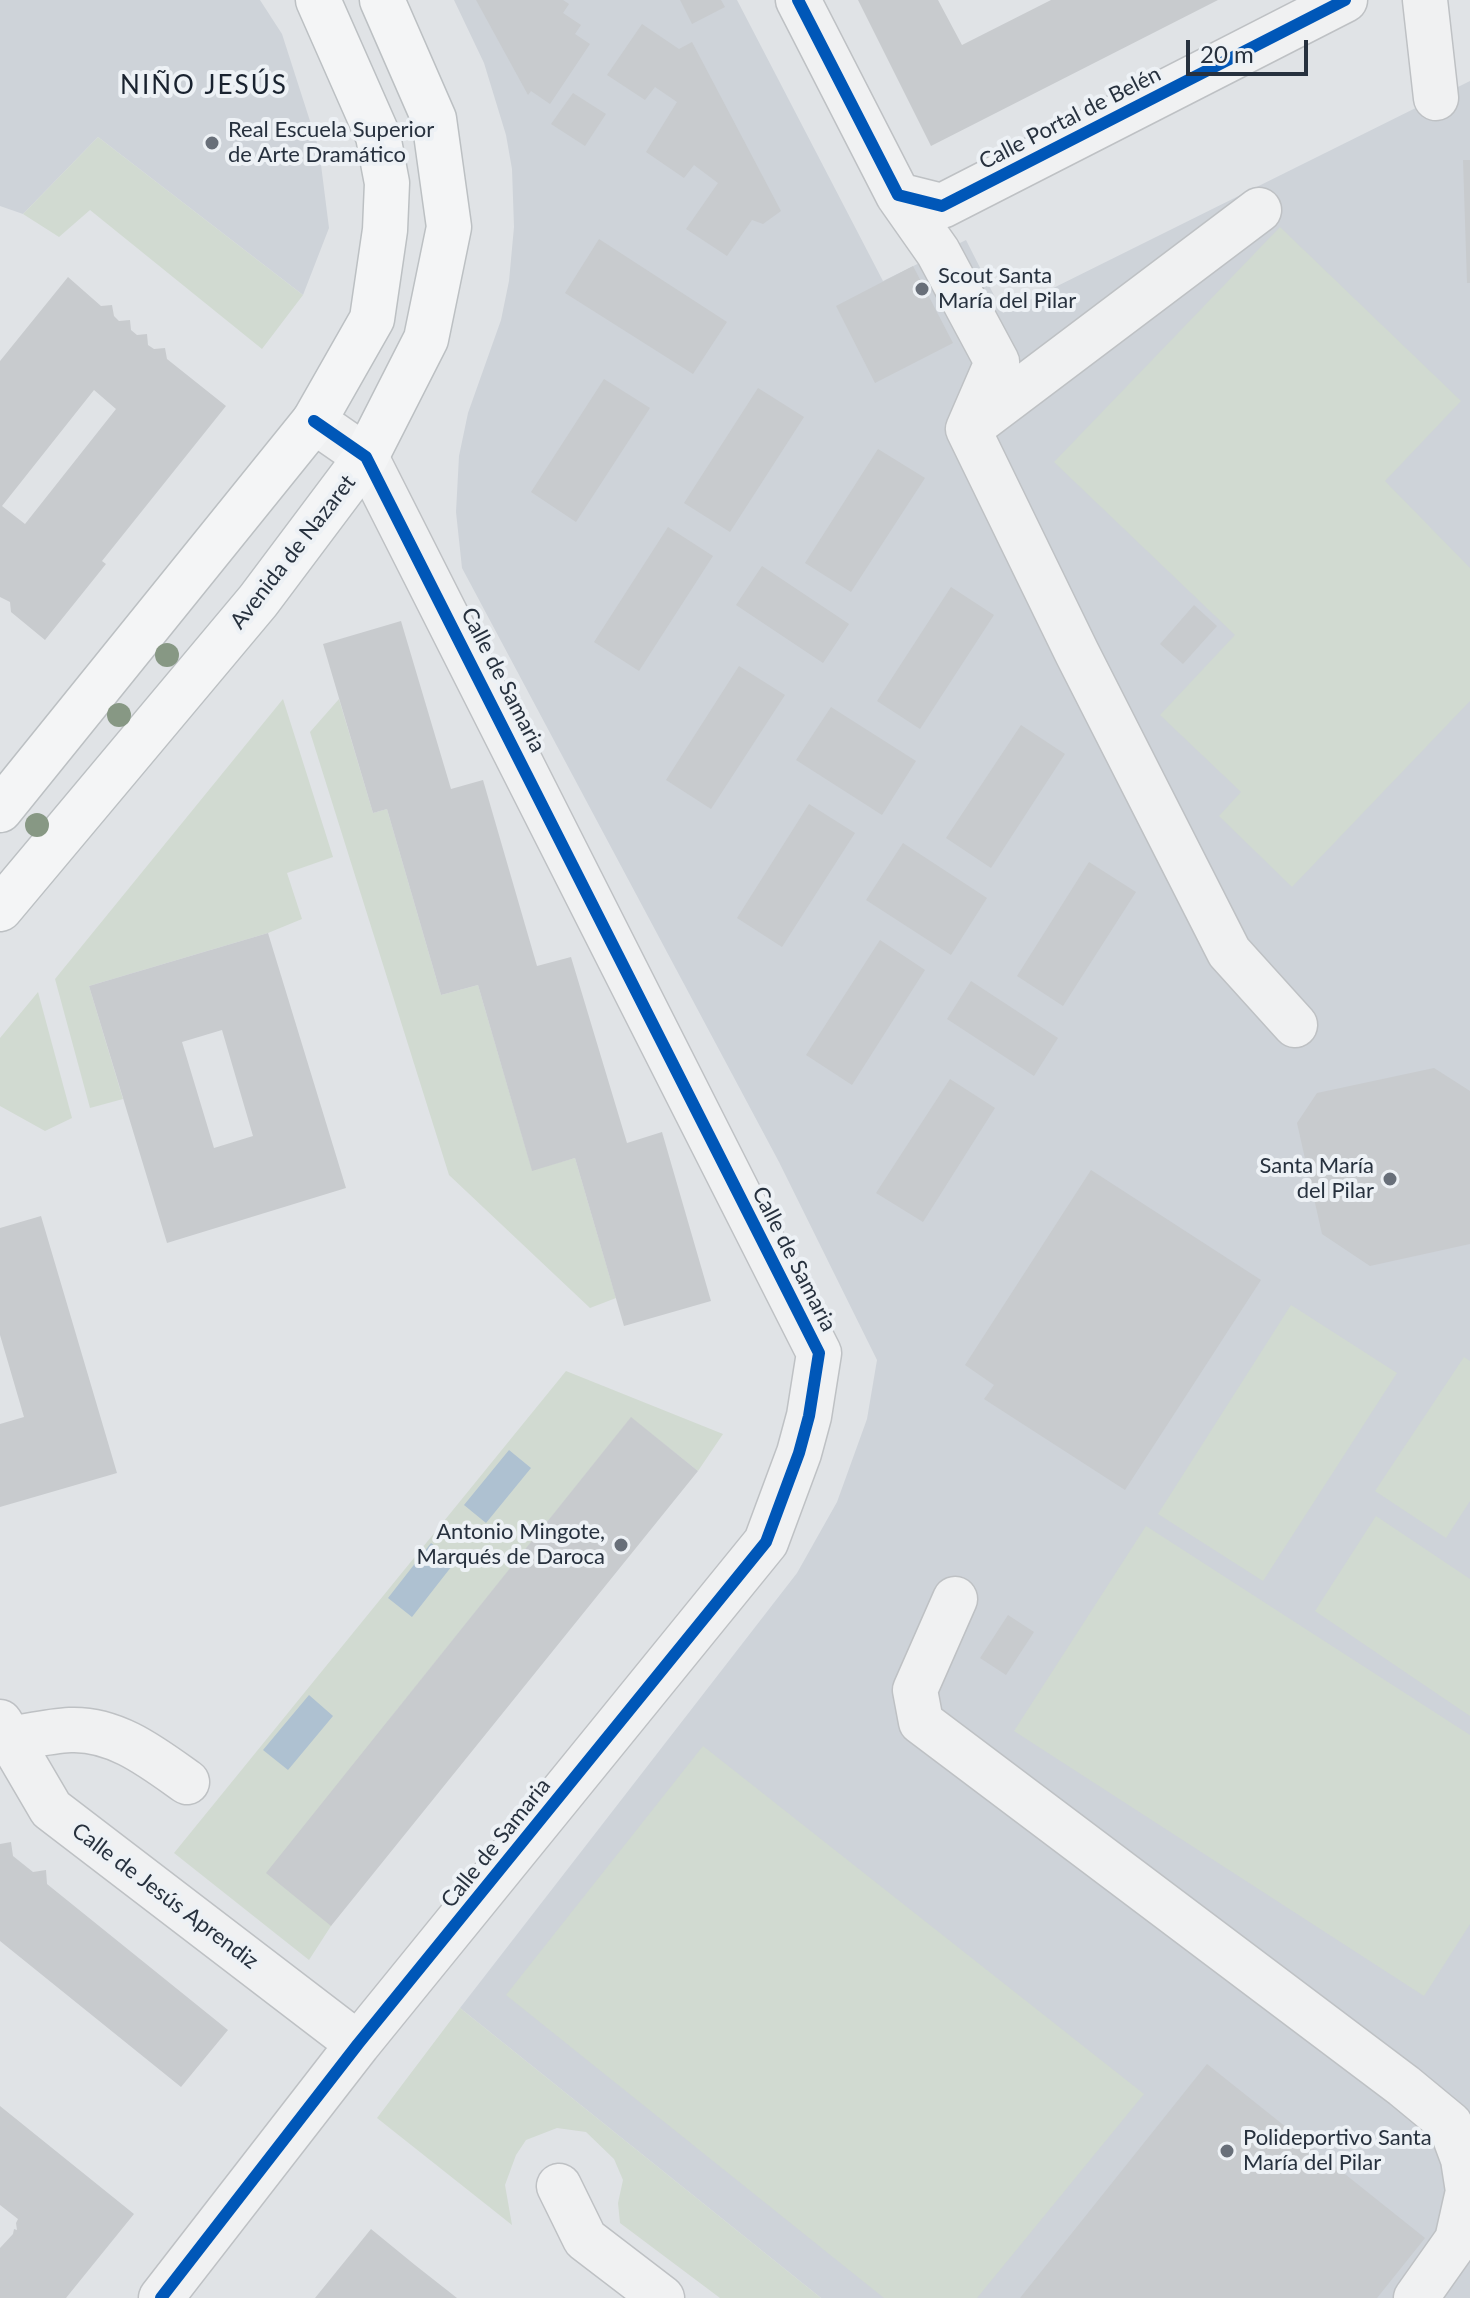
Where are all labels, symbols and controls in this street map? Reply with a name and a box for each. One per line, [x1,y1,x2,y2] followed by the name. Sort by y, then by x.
[1190,24,1312,74] scale bar
[1200,39,1254,68] text: 20 m
[975,61,1165,175] street label: Calle Portal de Belén
[120,70,288,102] district label: NIÑO JESÚS
[228,117,434,168] place label: Real Escuela Superior de Arte Dramático
[203,134,221,152] marker: Real Escuela Superior de Arte Dramático
[938,263,1076,314] place label: Scout Santa María del Pilar
[913,280,931,298] marker: Scout Santa María del Pilar
[225,470,361,634] street label: Avenida de Nazaret
[455,603,551,757] street label: Calle de Samaria
[1259,1153,1374,1204] place label: Santa María del Pilar
[1381,1170,1399,1188] marker: Santa María del Pilar
[746,1182,842,1336] street label: Calle de Samaria
[417,1519,605,1570] place label: Antonio Mingote, Marqués de Daroca
[612,1536,630,1554] marker: Antonio Mingote, Marqués de Daroca
[436,1773,556,1913] street label: Calle de Samaria
[67,1817,263,1975] street label: Calle de Jesús Aprendiz
[1243,2125,1432,2176] place label: Polideportivo Santa María del Pilar
[1218,2142,1236,2160] marker: Polideportivo Santa María del Pilar

